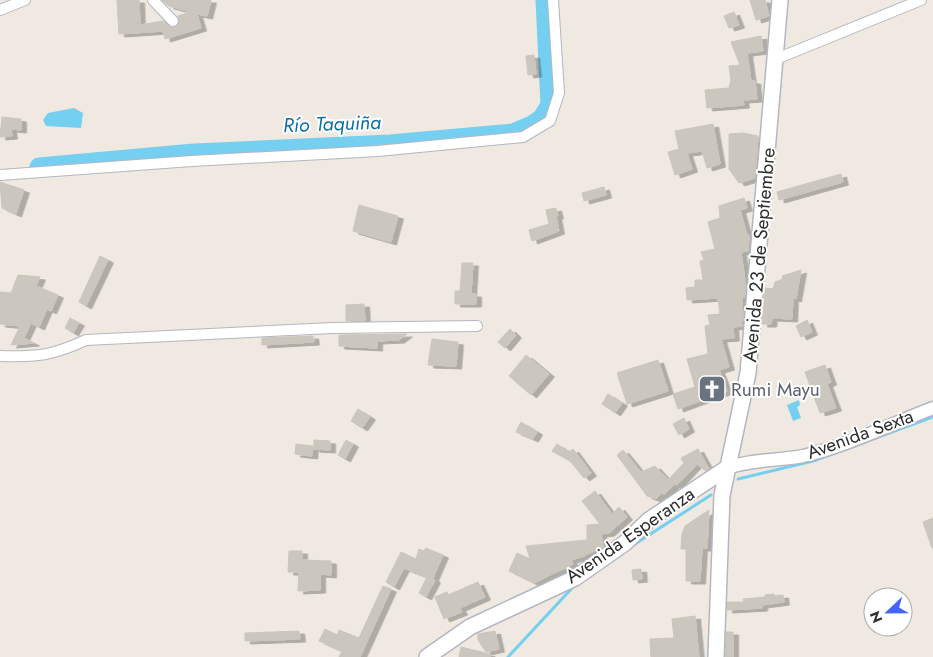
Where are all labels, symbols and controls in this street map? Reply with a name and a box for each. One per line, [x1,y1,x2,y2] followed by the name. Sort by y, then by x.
[282,108,382,140] water label: Río Taquiña
[736,146,782,363] street label: Avenida 23 de Septiembre
[697,374,727,404] church icon: Rumi Mayu
[731,376,820,403] place label: Rumi Mayu
[803,402,917,466] street label: Avenida Sexta
[560,480,700,590] street label: Avenida Esperanza
[863,587,913,637] north arrow
[865,608,887,626] text: N

